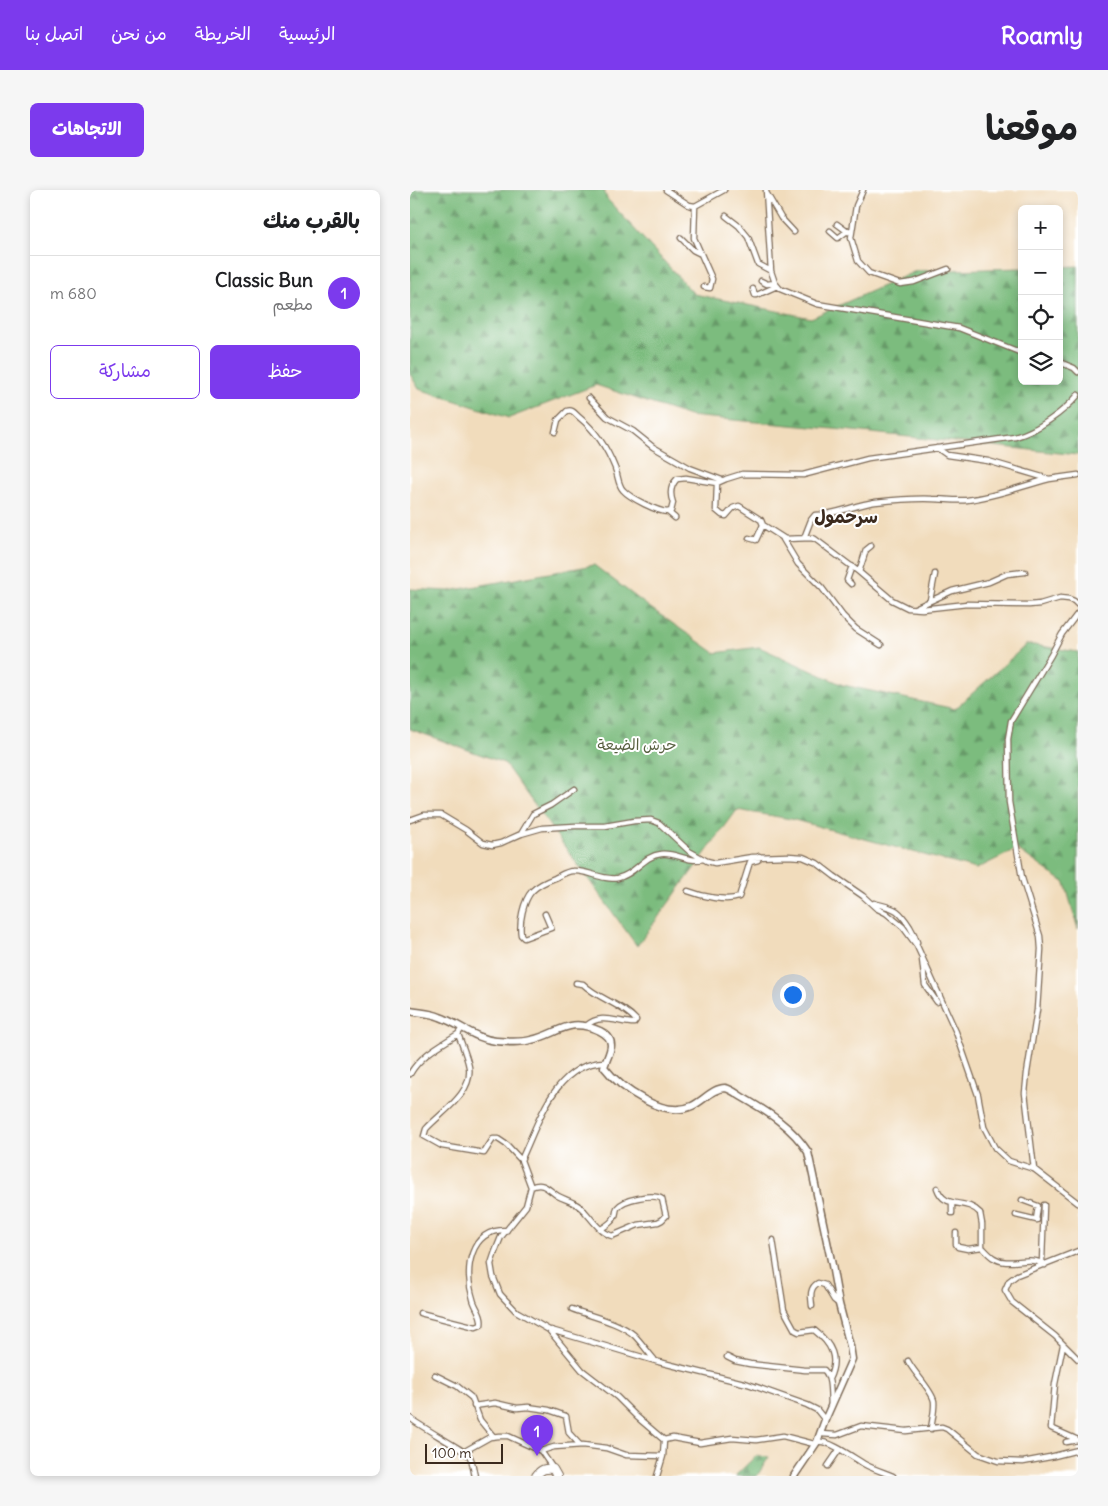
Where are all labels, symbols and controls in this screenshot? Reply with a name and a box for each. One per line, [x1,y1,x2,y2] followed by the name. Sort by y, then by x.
[1001,20,1083,50] text: Roamly
[25,22,83,45] text: اتصل بنا
[111,22,167,45] text: من نحن
[195,22,251,45] text: الخريطة
[279,22,336,45] text: الرئيسية
[30,103,144,157] button: الاتجاهات
[985,105,1078,149] text: موقعنا
[1018,205,1063,385] map controls
[1018,205,1063,250] button: +
[263,207,360,234] text: بالقرب منك
[1018,250,1063,295] button: −
[215,268,313,292] text: Classic Bun
[50,283,97,303] text: 680 m
[341,283,347,303] text: 1
[273,294,313,314] text: مطعم
[1018,295,1063,340] button: locate
[1018,340,1063,385] button: layers
[50,345,200,399] button: مشاركة
[210,345,360,399] button: حفظ
[814,505,878,528] district label: سرحمول
[598,735,676,754] park label: حرش الضيعة
[780,982,806,1008] your location
[521,1415,553,1456] pin: 1
[425,1441,502,1464] scale bar
[432,1444,472,1462] text: 100 m

